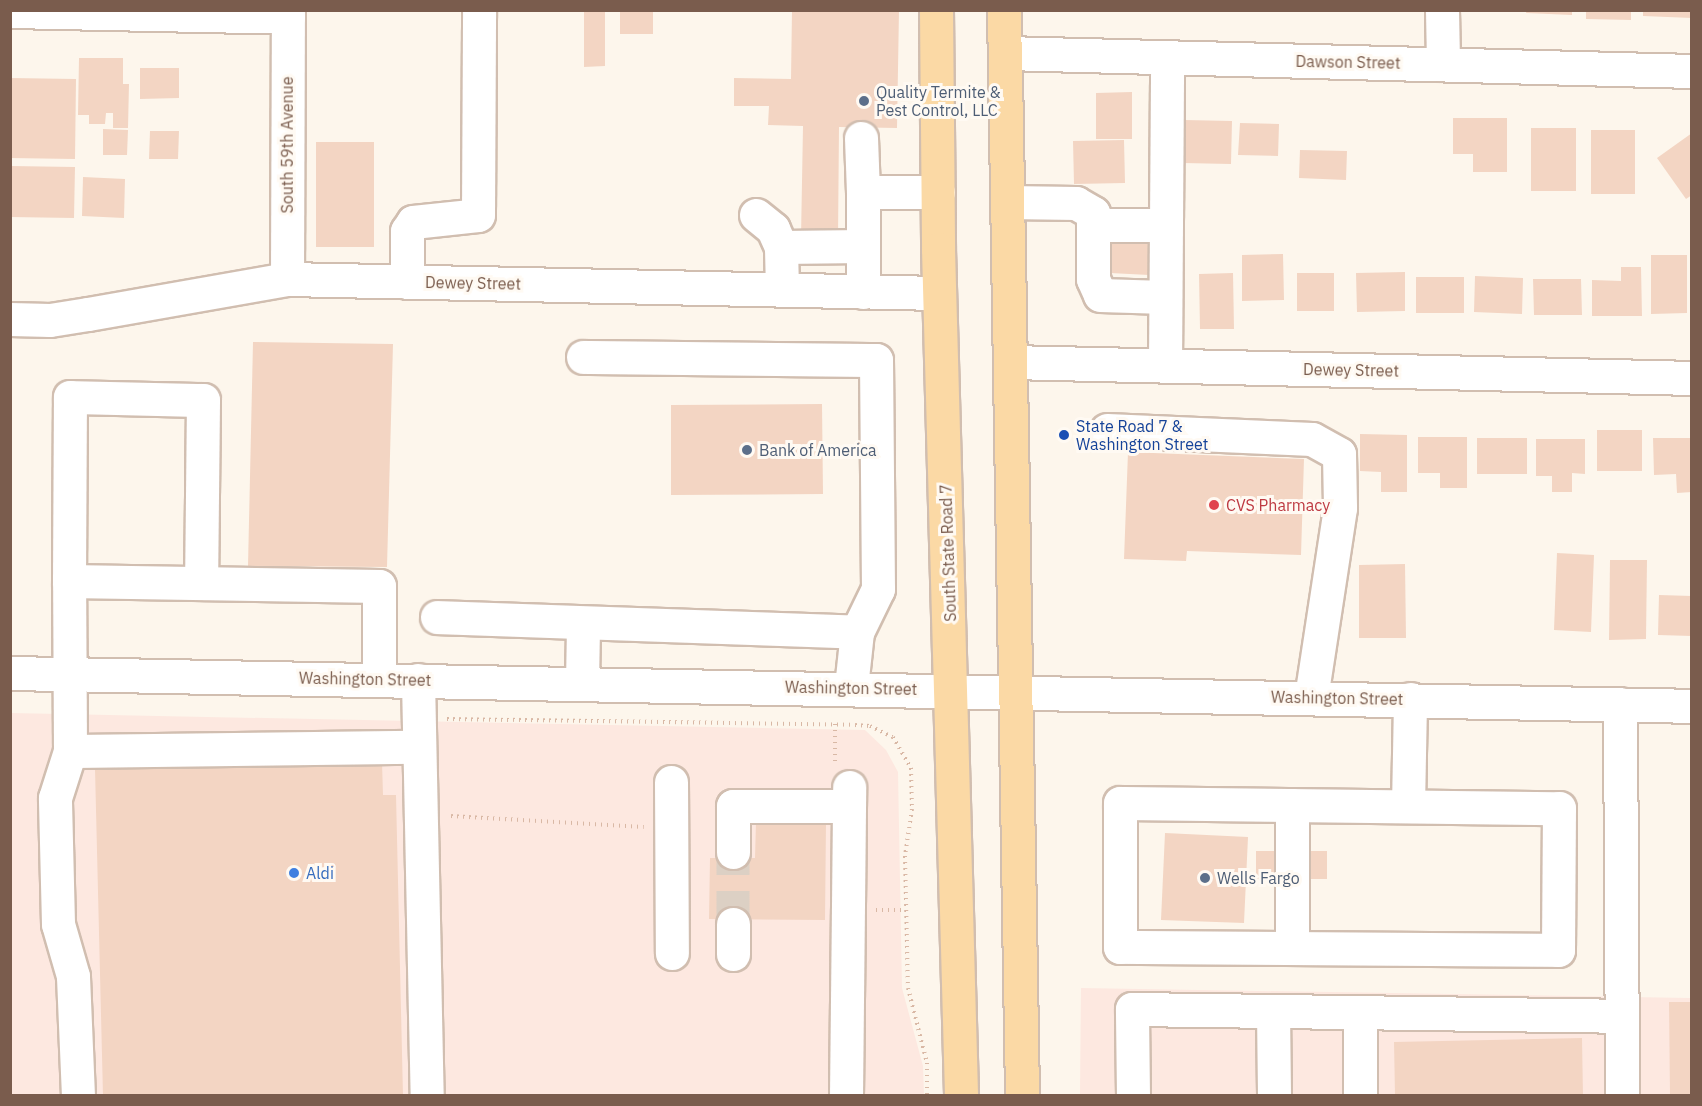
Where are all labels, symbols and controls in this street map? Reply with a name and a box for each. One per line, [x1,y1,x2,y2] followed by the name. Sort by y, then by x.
[1295,51,1401,73] street label: Dawson Street
[277,77,297,213] street label: South 59th Avenue
[876,82,1001,120] place label: Quality Termite & Pest Control, LLC
[857,94,871,108] marker: Quality Termite & Pest Control, LLC
[425,273,521,293] street label: Dewey Street
[1303,360,1399,380] street label: Dewey Street
[1076,416,1208,454] place label: State Road 7 & Washington Street
[1057,428,1071,442] marker: State Road 7 & Washington Street
[759,440,877,460] place label: Bank of America
[740,443,754,457] marker: Bank of America
[936,484,960,622] street label: South State Road 7
[1226,495,1330,515] place label: CVS Pharmacy
[1207,498,1221,512] marker: CVS Pharmacy
[299,668,431,690] street label: Washington Street
[785,677,917,699] street label: Washington Street
[1271,687,1403,709] street label: Washington Street
[306,863,334,883] place label: Aldi
[287,866,301,880] marker: Aldi
[1217,868,1300,888] place label: Wells Fargo
[1198,871,1212,885] marker: Wells Fargo

